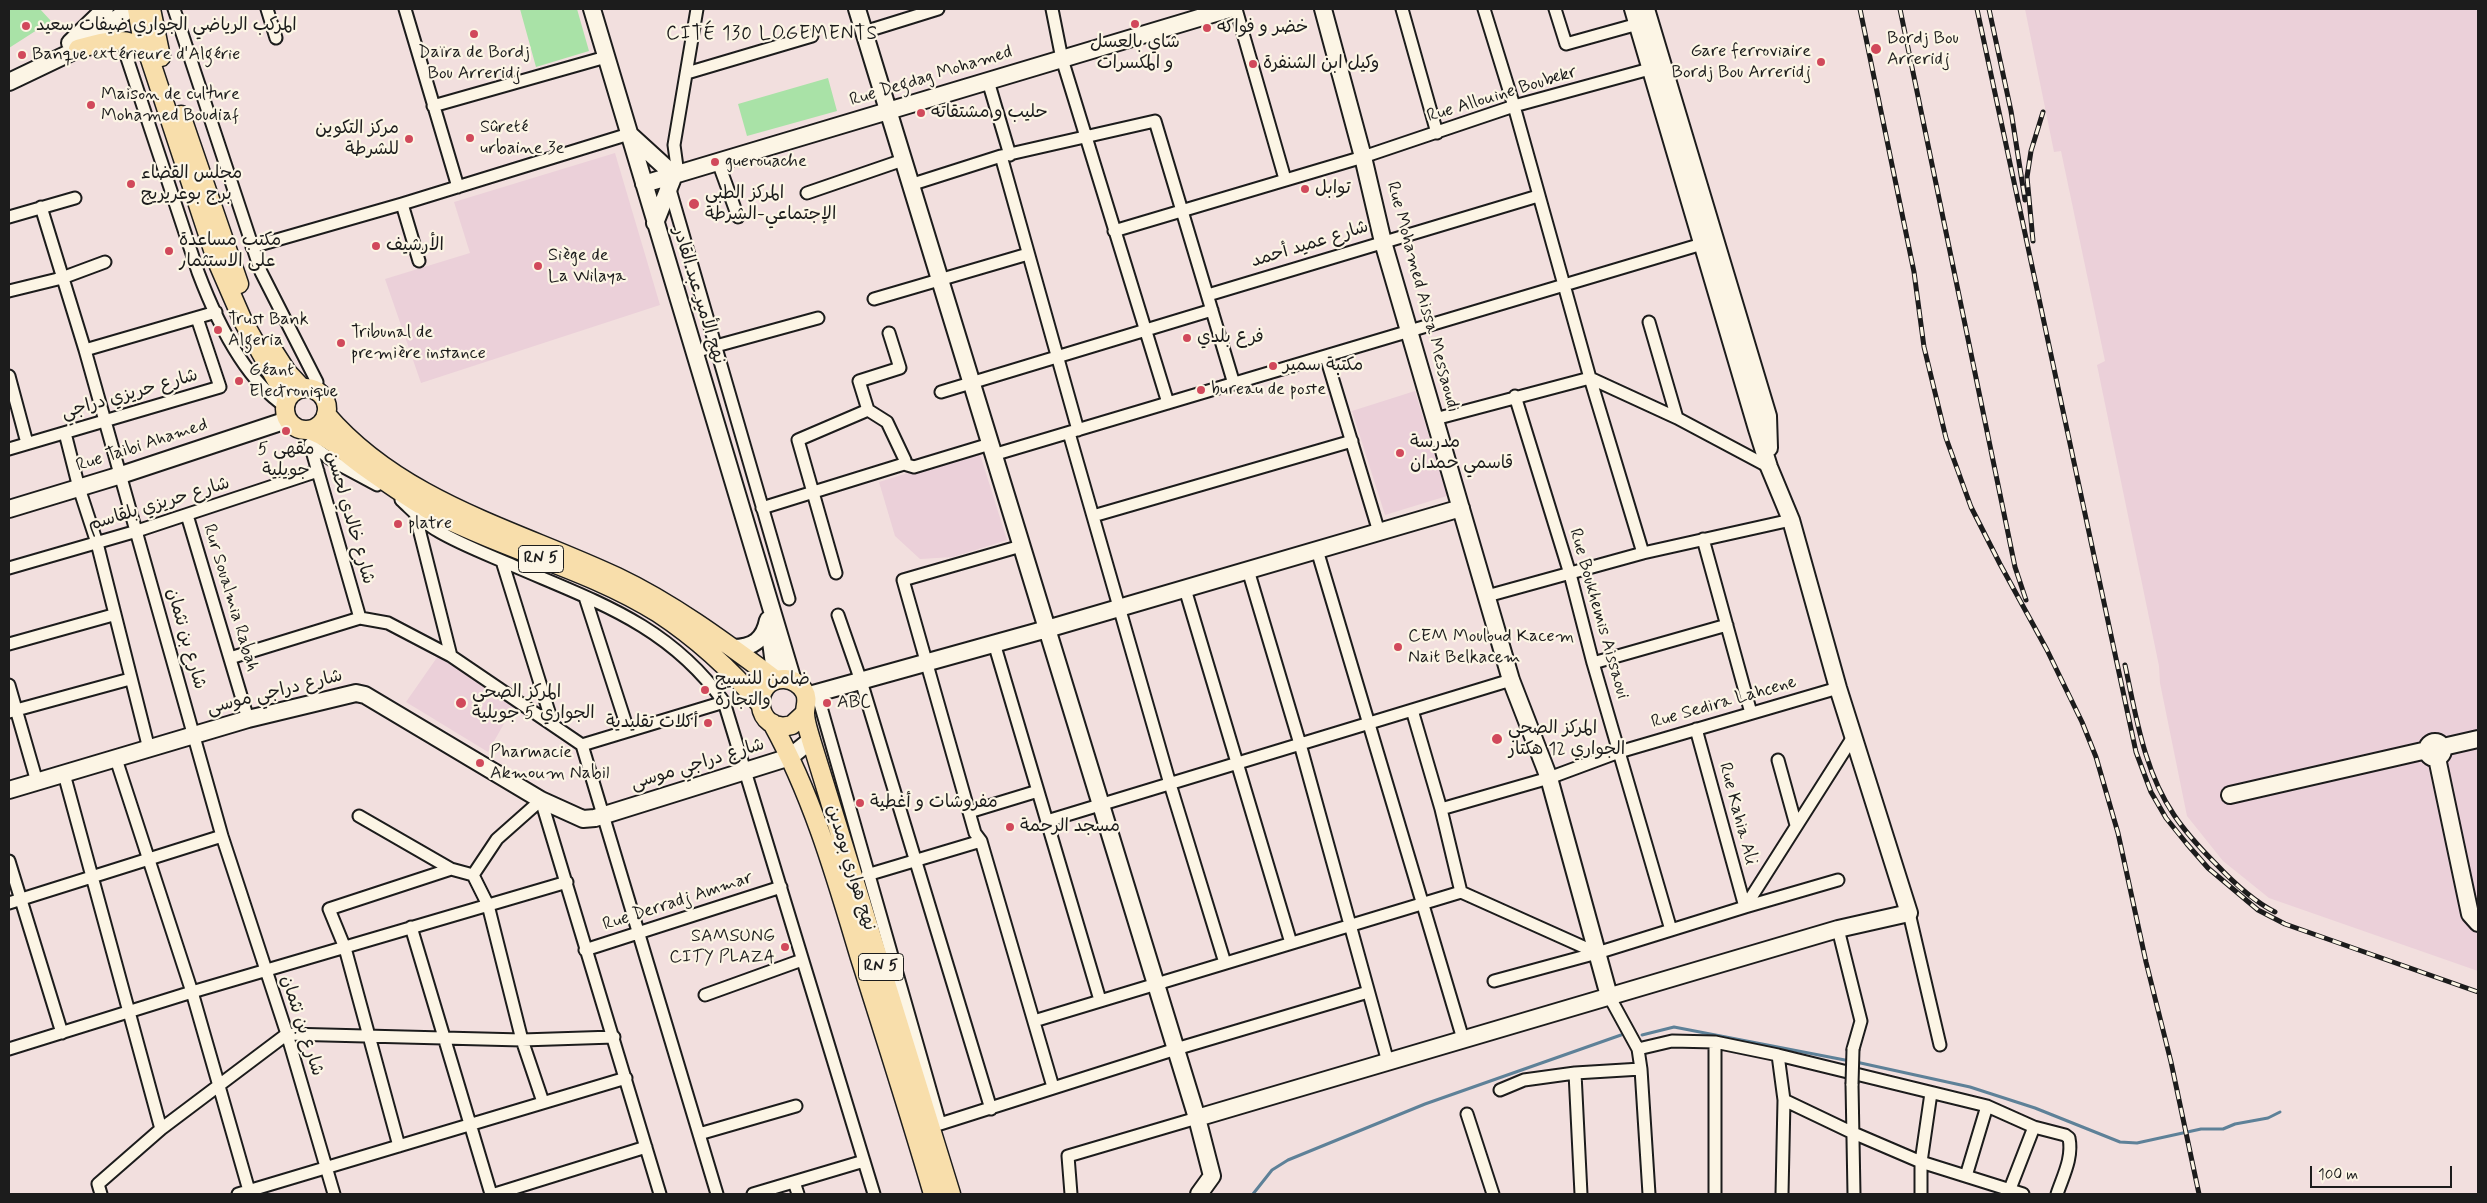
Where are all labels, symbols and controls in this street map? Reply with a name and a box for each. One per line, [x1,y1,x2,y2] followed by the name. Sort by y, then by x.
[36,15,297,37] place label: المركب الرياضي الجواري ضيفات سعيد
[1217,17,1308,39] place label: خضر و فواكه
[1129,18,1141,30] marker: شاي بالعسل و المكسرات
[20,20,32,32] marker: المركب الرياضي الجواري ضيفات سعيد
[1201,22,1213,34] marker: خضر و فواكه
[661,24,883,46] district label: CITÉ 130 LOGEMENTS
[468,28,480,40] marker: Daïra de Bordj Bou Arreridj
[1887,28,1959,70] place label: Bordj Bou Arreridj
[1090,32,1180,74] place label: شاي بالعسل و المكسرات
[1672,41,1811,84] place label: Gare ferroviaire Bordj Bou Arreridj
[418,42,530,84] place label: Daïra de Bordj Bou Arreridj
[847,42,1015,112] street label: Rue Degdag Mohamed
[1869,42,1883,56] marker: Bordj Bou Arreridj
[32,44,240,66] place label: Banque extérieure d'Algérie
[16,49,28,61] marker: Banque extérieure d'Algérie
[1263,53,1379,75] place label: وكيل ابن الشنفرة
[1815,56,1827,68] marker: Gare ferroviaire Bordj Bou Arreridj
[1247,58,1259,70] marker: وكيل ابن الشنفرة
[1425,62,1579,128] street label: Rue Allouine Boubekr
[101,84,240,126] place label: Maison de culture Mohamed Boudiaf
[85,99,97,111] marker: Maison de culture Mohamed Boudiaf
[931,102,1048,124] place label: حليب و مشتقاته
[915,107,927,119] marker: حليب و مشتقاته
[480,117,564,160] place label: Sûreté urbaine 3e
[315,118,399,160] place label: مركز التكوين للشرطة
[464,132,476,144] marker: Sûreté urbaine 3e
[403,133,415,145] marker: مركز التكوين للشرطة
[725,151,807,173] place label: guerouache
[709,156,721,168] marker: guerouache
[141,163,242,205] place label: مجلس القضاء برج بوعريريج
[125,178,137,190] marker: مجلس القضاء برج بوعريريج
[1315,178,1351,200] place label: توابل
[1381,179,1463,415] street label: Rue Mohamed Aissa Messaoudi
[705,183,836,225] place label: المركز الطبي الإجتماعي-الشرطة
[1299,183,1311,195] marker: توابل
[687,197,701,211] marker: المركز الطبي الإجتماعي-الشرطة
[1249,217,1371,273] street label: شارع عميد أحمد
[667,225,729,367] street label: نهج الأمير عبد القادر
[179,230,281,272] place label: مكتب مساعدة على الاستثمار
[386,235,444,257] place label: الأرشيف
[370,240,382,252] marker: الأرشيف
[163,245,175,257] marker: مكتب مساعدة على الاستثمار
[548,245,626,288] place label: Siège de La Wilaya
[532,260,544,272] marker: Siège de La Wilaya
[228,309,309,352] place label: Trust Bank Algeria
[351,322,486,364] place label: Tribunal de première instance
[212,324,224,336] marker: Trust Bank Algeria
[1197,327,1264,349] place label: فرع بلدي
[1181,332,1193,344] marker: فرع بلدي
[335,337,347,349] marker: Tribunal de première instance
[1283,355,1363,377] place label: مكتبة سمير
[249,360,338,402] place label: Géant Electronique
[1267,360,1279,372] marker: مكتبة سمير
[59,365,201,425] street label: شارع حريزي دراجي
[233,375,245,387] marker: Géant Electronique
[1211,379,1326,401] place label: bureau de poste
[1195,384,1207,396] marker: bureau de poste
[73,415,211,477] street label: Rue Taibi Ahamed
[280,425,292,437] marker: مقهى 5 جويلية
[1410,432,1513,474] place label: مدرسة قاسمي حمدان
[258,439,314,482] place label: مقهى 5 جويلية
[1394,447,1406,459] marker: مدرسة قاسمي حمدان
[320,449,378,587] street label: شارع خالدي لحسن
[85,473,233,537] street label: شارع حريزي بلقاسم
[408,513,452,535] place label: platre
[392,518,404,530] marker: platre
[197,522,263,674] street label: Rur Soualmia Rabah
[1563,526,1633,702] street label: Rue Boukhemis Aissaoui
[518,546,564,572] road number: RN 5
[160,586,210,692] street label: شارع بن نثمان
[1408,626,1574,669] place label: CEM Mouloud Kacem Nait Belkacem
[1392,641,1404,653] marker: CEM Mouloud Kacem Nait Belkacem
[205,666,345,720] street label: شارع دراجي موسى
[715,669,810,712] place label: ضامن للنسيج والتجارة
[1649,672,1799,734] street label: Rue Sedira Lahcene
[472,682,595,724] place label: المركز الصحي الجواري 5 جويلية
[699,684,711,696] marker: ضامن للنسيج والتجارة
[837,692,871,714] place label: ABC
[454,696,468,710] marker: المركز الصحي الجواري 5 جويلية
[821,697,833,709] marker: ABC
[606,712,698,734] place label: أكلات تقليدية
[702,717,714,729] marker: أكلات تقليدية
[1508,718,1625,761] place label: المركز الصحي الجواري 12 هكتار
[1490,732,1504,746] marker: المركز الصحي الجواري 12 هكتار
[629,734,767,796] street label: شارع دراجي موسى
[490,742,609,784] place label: Pharmacie Akmoum Nabil
[474,757,486,769] marker: Pharmacie Akmoum Nabil
[1713,760,1761,868] street label: Rue Kahia Ali
[870,792,998,814] place label: مفروشات و أغطية
[854,797,866,809] marker: مفروشات و أغطية
[821,802,879,934] street label: نهج هواري بومدين
[1020,816,1120,838] place label: مسجد الرحمة
[1004,821,1016,833] marker: مسجد الرحمة
[600,868,756,936] street label: Rue Derradj Ammar
[669,926,775,969] place label: SAMSUNG CITY PLAZA
[779,941,791,953] marker: SAMSUNG CITY PLAZA
[858,954,904,980] road number: RN 5
[275,973,327,1079] street label: شارع بن نثمان
[2312,1156,2454,1188] scale bar
[2318,1165,2358,1185] text: 100 m

